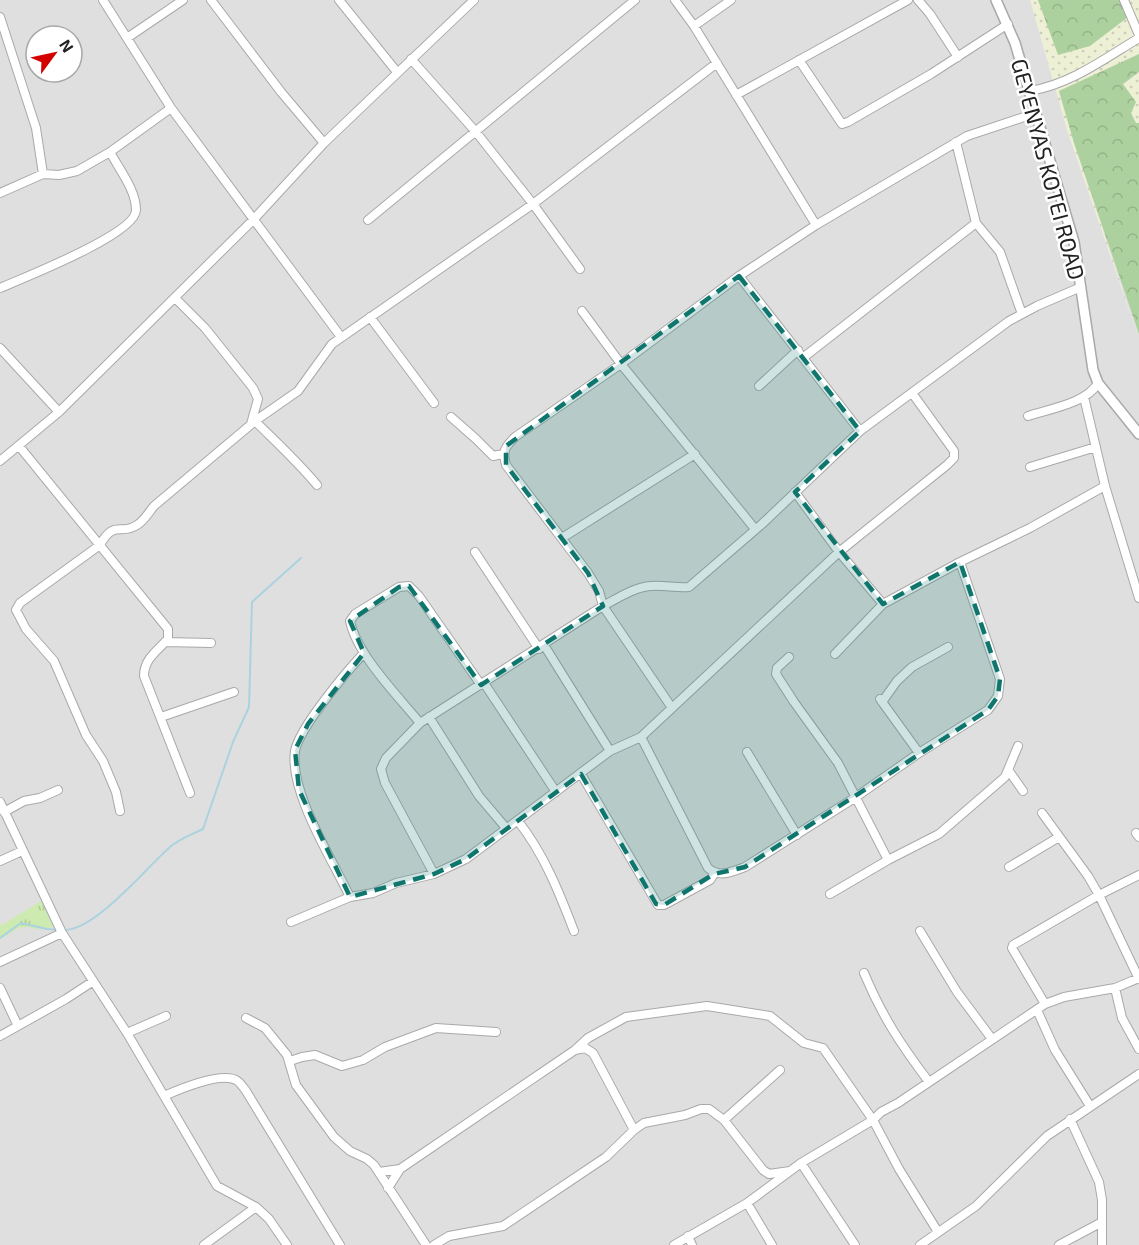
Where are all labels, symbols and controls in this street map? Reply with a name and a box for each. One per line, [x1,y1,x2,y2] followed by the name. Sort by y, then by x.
[24,24,84,84] north arrow
[56,36,78,56] text: N
[1007,56,1091,282] street label: GEYENYAS KOTEI ROAD

